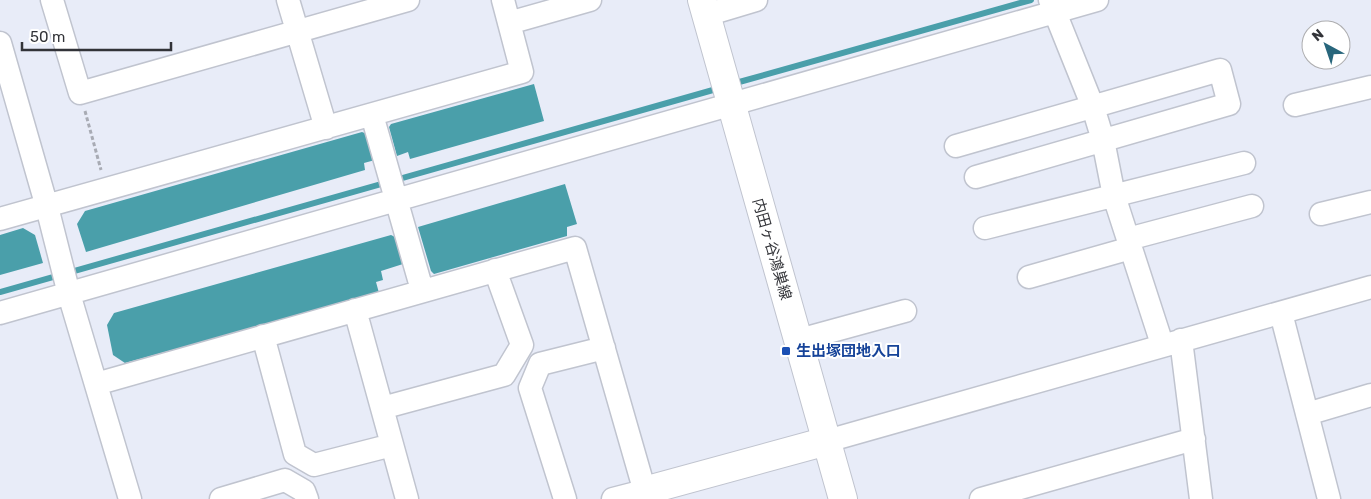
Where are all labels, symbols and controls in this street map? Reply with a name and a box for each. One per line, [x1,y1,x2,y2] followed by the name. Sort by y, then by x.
[22,20,171,52] scale bar
[1301,20,1351,70] north arrow
[1309,26,1327,45] text: N
[30,28,65,46] text: 50 m
[749,196,795,302] street label: 内田ヶ谷鴻巣線
[796,342,901,360] place label: 生出塚団地入口
[780,345,792,357] marker: 生出塚団地入口

